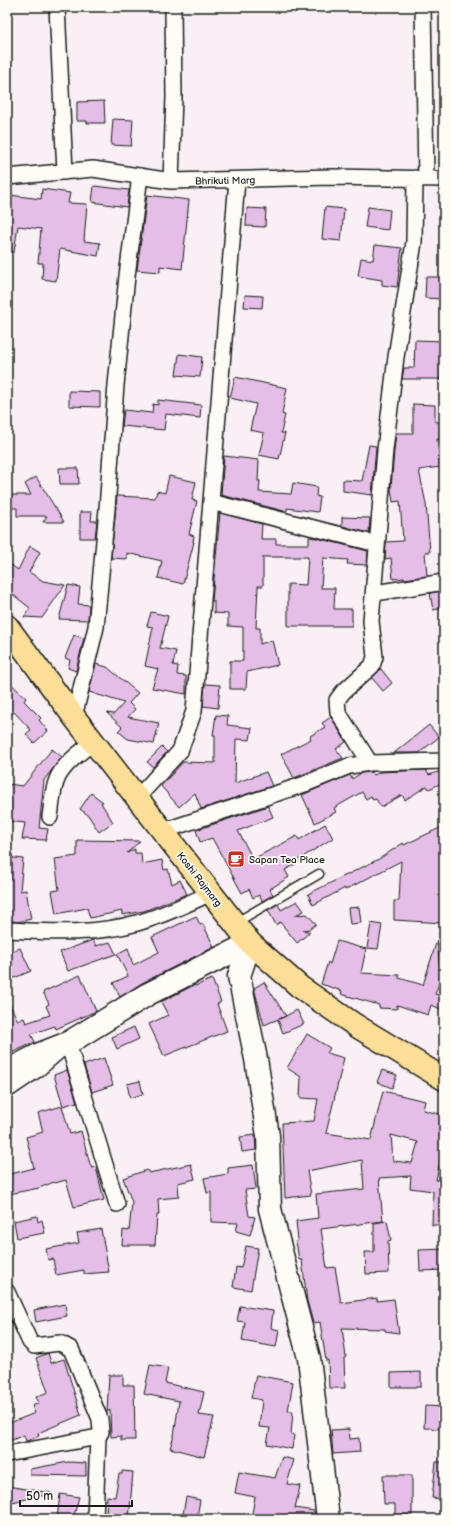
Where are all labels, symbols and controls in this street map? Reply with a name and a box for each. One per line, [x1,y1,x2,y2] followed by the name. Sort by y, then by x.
[195,174,256,188] street label: Bhrikuti Marg
[226,849,246,869] cafe icon: Sapan Tea Place
[174,850,224,909] street label: Koshi Rajmarg
[249,854,325,866] place label: Sapan Tea Place
[20,1482,132,1508] scale bar
[26,1489,53,1504] text: 50 m

